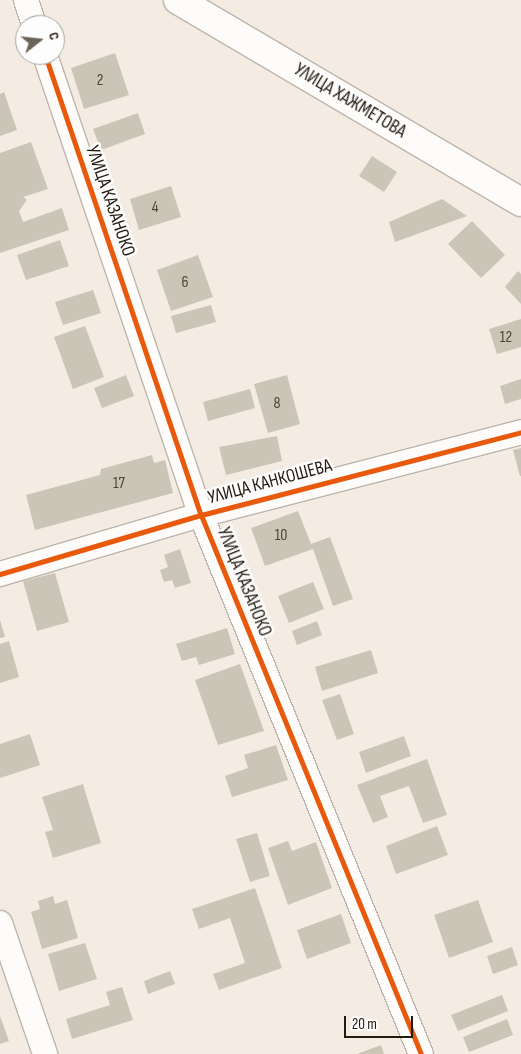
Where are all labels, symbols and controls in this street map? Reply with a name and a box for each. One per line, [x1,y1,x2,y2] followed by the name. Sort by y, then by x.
[15,15,65,65] north arrow
[45,30,63,42] text: С
[290,59,410,143] street label: УЛИЦА ХАЖМЕТОВА
[97,71,103,91] house number: 2
[80,143,140,259] street label: УЛИЦА КАЗАНОКО
[152,198,158,218] house number: 4
[181,273,189,293] house number: 6
[500,328,512,348] house number: 12
[273,394,281,414] house number: 8
[206,455,334,509] street label: УЛИЦА КАНКОШЕВА
[113,474,125,494] house number: 17
[212,524,276,640] street label: УЛИЦА КАЗАНОКО
[275,526,287,546] house number: 10
[346,1006,415,1038] scale bar
[352,1015,377,1034] text: 20 m

